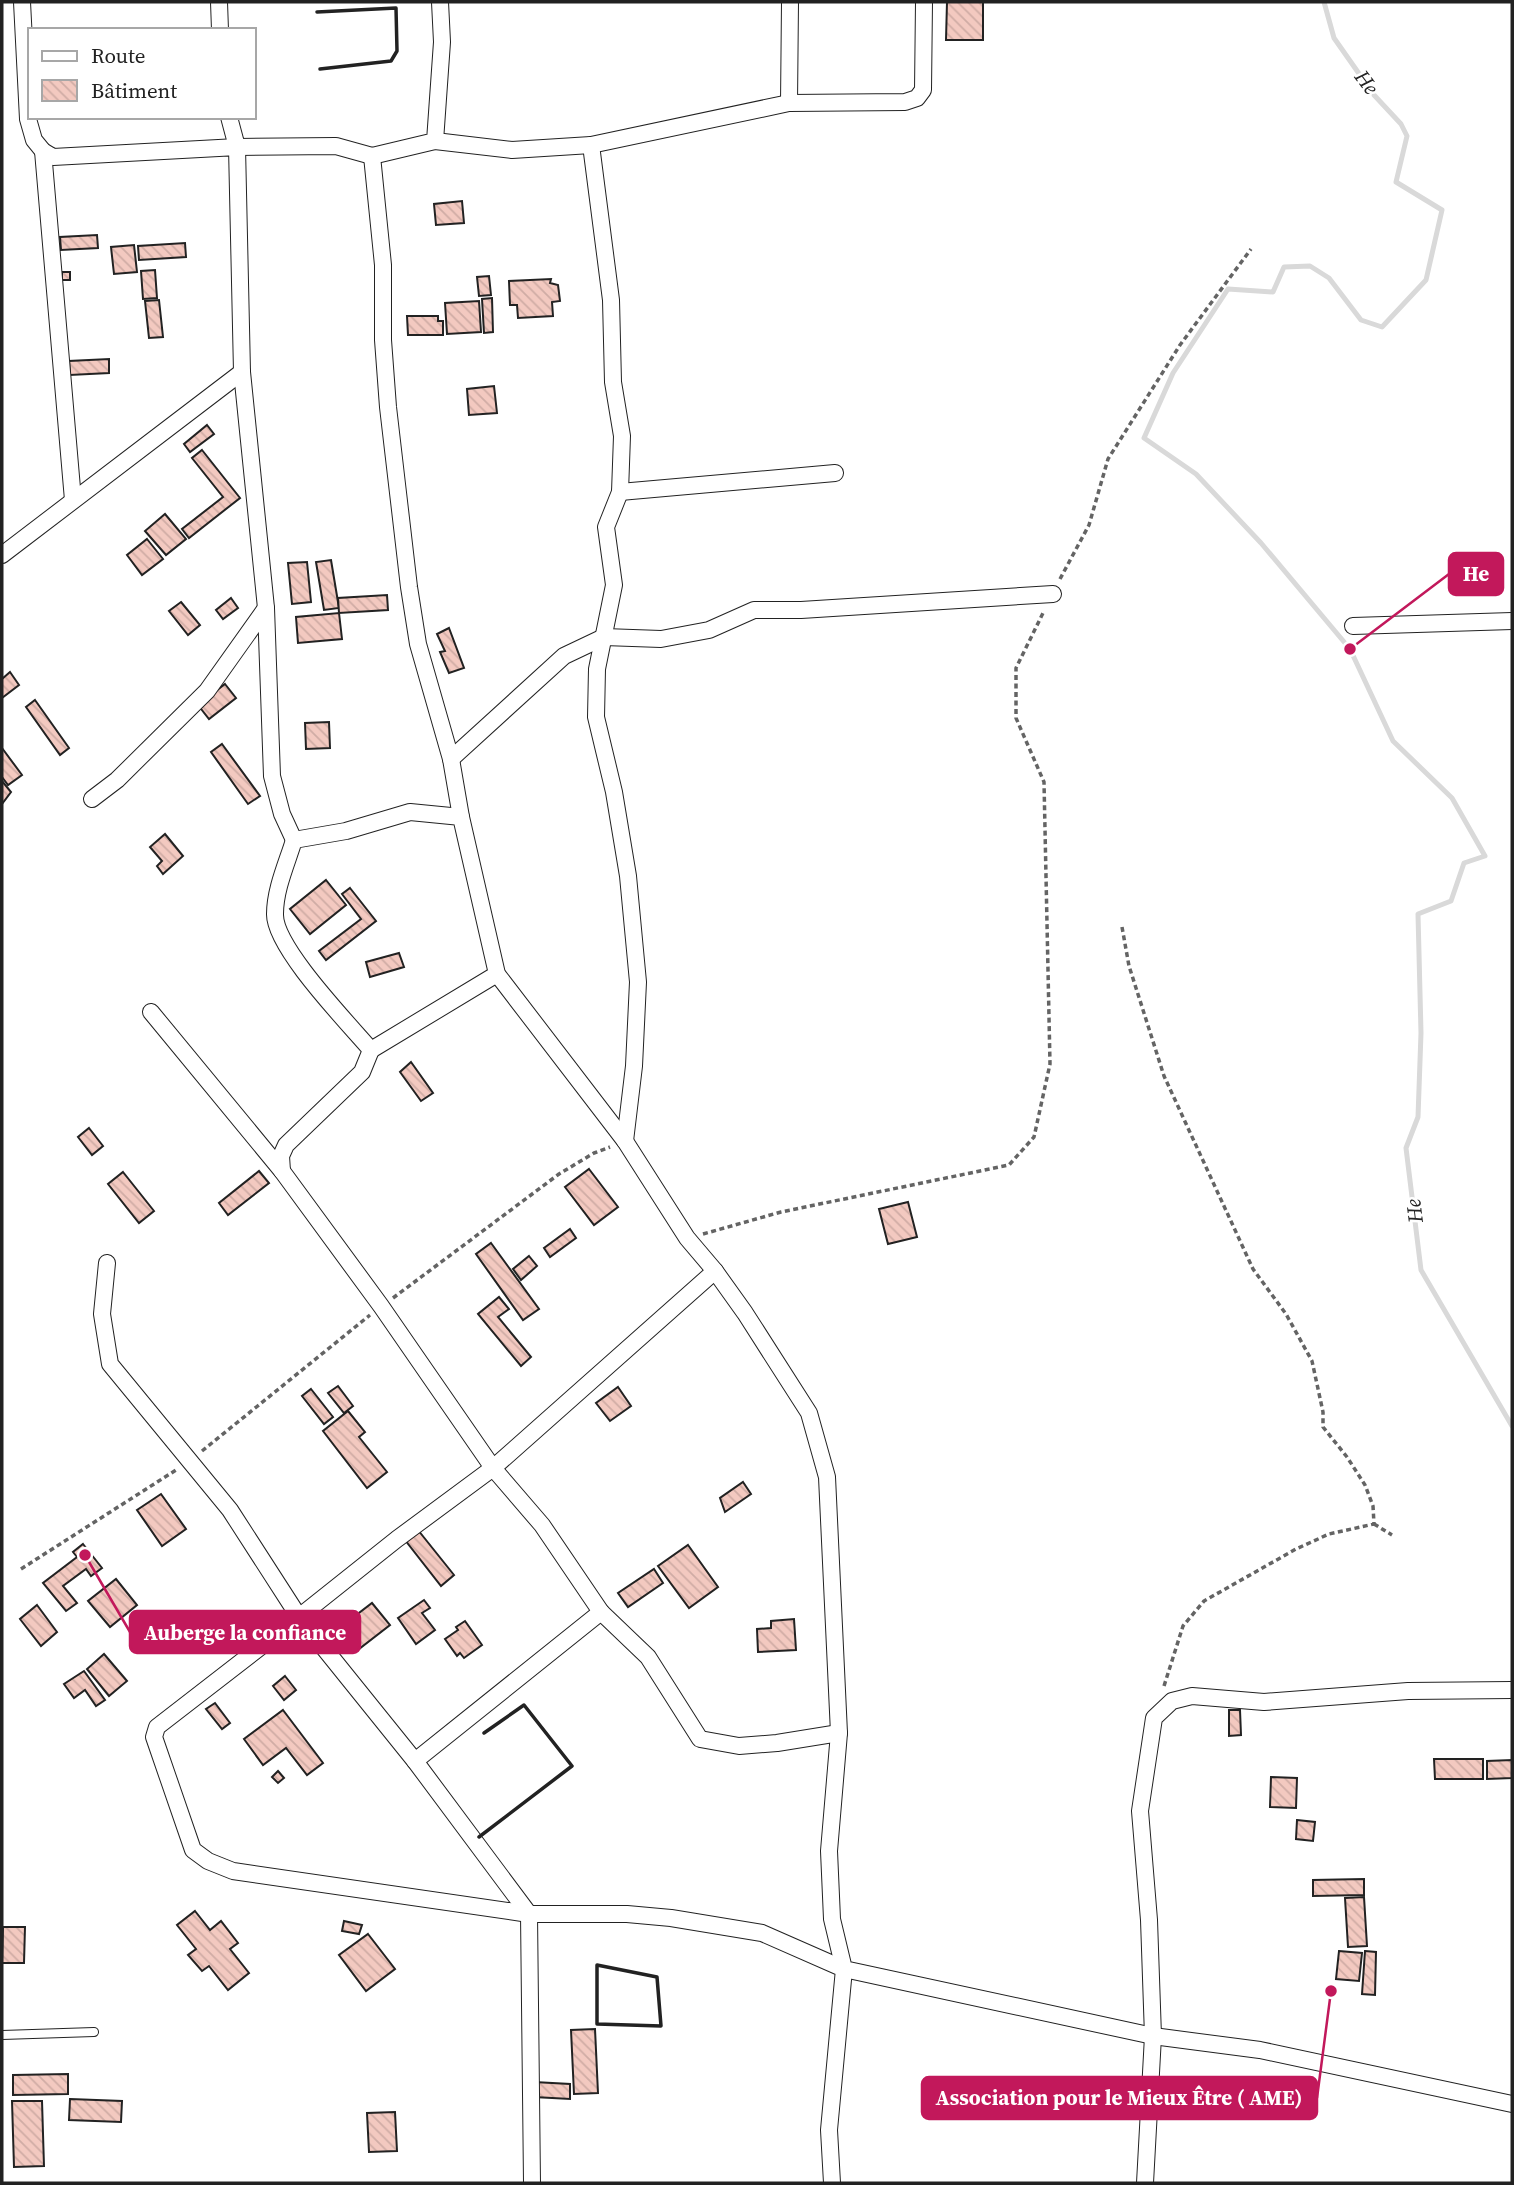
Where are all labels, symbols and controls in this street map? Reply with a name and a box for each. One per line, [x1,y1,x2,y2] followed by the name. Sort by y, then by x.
[28,28,256,119] legend
[91,41,146,70] text: Route
[1348,63,1386,101] water label: He
[91,76,177,105] text: Bâtiment
[1449,553,1503,595] callout: He
[1463,559,1489,588] text: He
[1398,1197,1430,1226] water label: He
[130,1611,360,1653] callout: Auberge la confiance
[144,1618,346,1647] text: Auberge la confiance
[922,2077,1317,2119] callout: Association pour le Mieux Être ( AME)
[936,2083,1302,2112] text: Association pour le Mieux Être ( AME)

